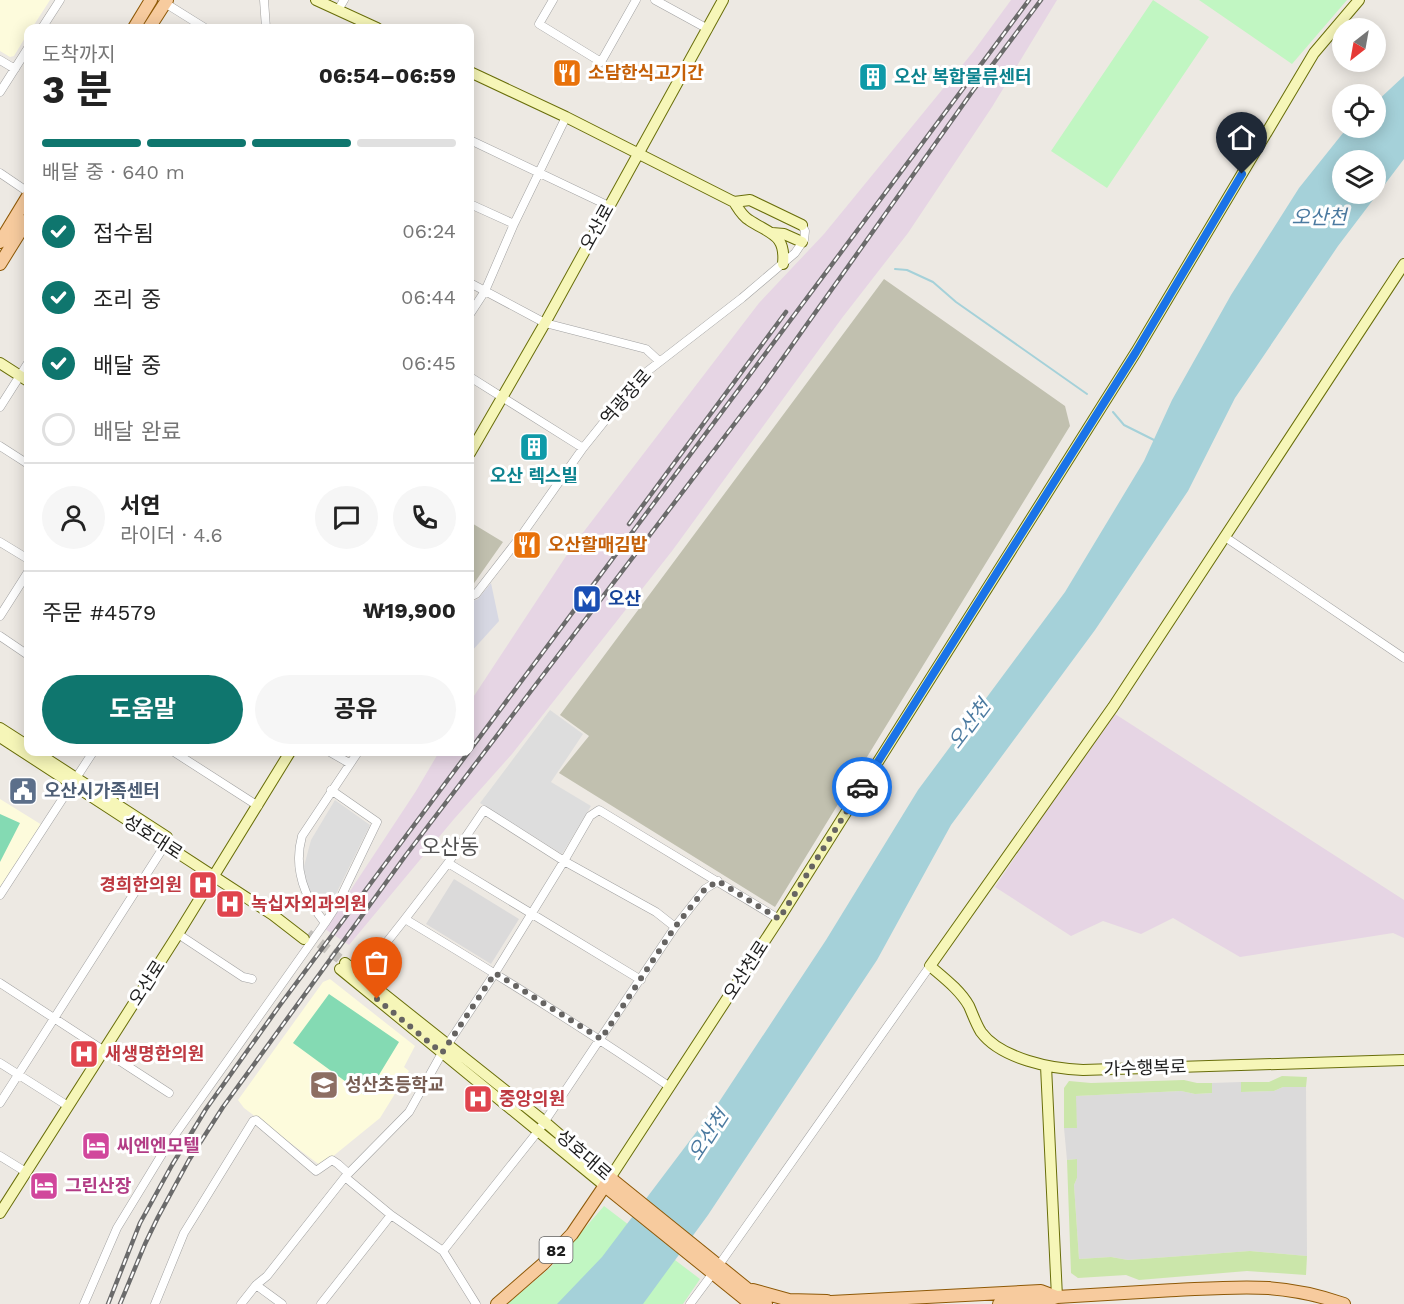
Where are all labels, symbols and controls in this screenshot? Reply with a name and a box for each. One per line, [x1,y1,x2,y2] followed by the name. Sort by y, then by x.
[1332,18,1386,72] north arrow
[1332,18,1386,204] map controls
[42,42,116,66] text: 도착까지
[551,57,583,89] restaurant icon: 소담한식고기간
[857,61,889,93] building icon: 오산 복합물류센터
[588,62,704,83] place label: 소담한식고기간
[319,63,456,88] text: 06:54–06:59
[894,66,1032,87] place label: 오산 복합물류센터
[42,67,112,112] text: 3 분
[1332,84,1386,138] button: locate
[1216,112,1267,174] pin
[1225,121,1258,154] icon: home
[1332,150,1386,204] button: layers
[42,160,185,184] text: 배달 중 · 640 m
[575,200,618,254] street label: 오산로
[1291,205,1349,229] water label: 오산천
[42,215,75,248] icon: check
[402,219,456,243] text: 06:24
[93,221,154,246] text: 접수됨
[42,281,75,314] icon: check
[401,285,456,309] text: 06:44
[93,287,161,312] text: 조리 중
[42,347,75,380] icon: check
[402,351,456,375] text: 06:45
[93,353,161,378] text: 배달 중
[596,365,655,429] street label: 역광장로
[93,419,181,444] text: 배달 완료
[518,431,550,463] building icon: 오산 렉스빌
[490,465,578,486] place label: 오산 렉스빌
[42,486,105,549] button: person
[315,486,378,549] button: chat
[393,486,456,549] button: phone
[120,493,160,518] text: 서연
[120,523,223,547] text: 라이더 · 4.6
[511,529,543,561] restaurant icon: 오산할매김밥
[548,534,648,555] place label: 오산할매김밥
[571,583,603,615] metro station icon: 오산
[608,588,642,609] place label: 오산
[363,598,456,623] text: ₩19,900
[42,600,156,625] text: 주문 #4579
[42,675,243,744] button: 도움말
[255,675,456,744] button: 공유
[943,693,997,753] water label: 오산천
[832,757,892,817] courier
[846,771,879,804] icon: car
[7,775,39,807] public building icon: 오산시가족센터
[44,780,160,801] place label: 오산시가족센터
[120,810,187,863] street label: 성호대로
[421,834,479,859] district label: 오산동
[187,869,219,901] hospital icon: 경희한의원
[99,874,182,895] place label: 경희한의원
[214,888,246,920] hospital icon: 녹십자외과의원
[251,893,367,914] place label: 녹십자외과의원
[719,936,772,1003] street label: 오산천로
[351,937,402,999] pin
[360,946,393,979] icon: bag
[124,956,169,1009] street label: 오산로
[68,1038,100,1070] hospital icon: 새생명한의원
[105,1043,204,1064] place label: 새생명한의원
[1103,1056,1187,1079] street label: 가수행복로
[308,1069,340,1101] school or university icon: 성산초등학교
[345,1074,444,1095] place label: 성산초등학교
[462,1083,494,1115] hospital icon: 중앙의원
[499,1088,565,1109] place label: 중앙의원
[683,1103,735,1165] water label: 오산천
[552,1125,616,1184] street label: 성호대로
[80,1130,112,1162] hotel icon: 씨엔엔모텔
[117,1135,200,1156] place label: 씨엔엔모텔
[28,1170,60,1202] hotel icon: 그린산장
[65,1175,132,1196] place label: 그린산장
[540,1237,572,1263] road number: 82

